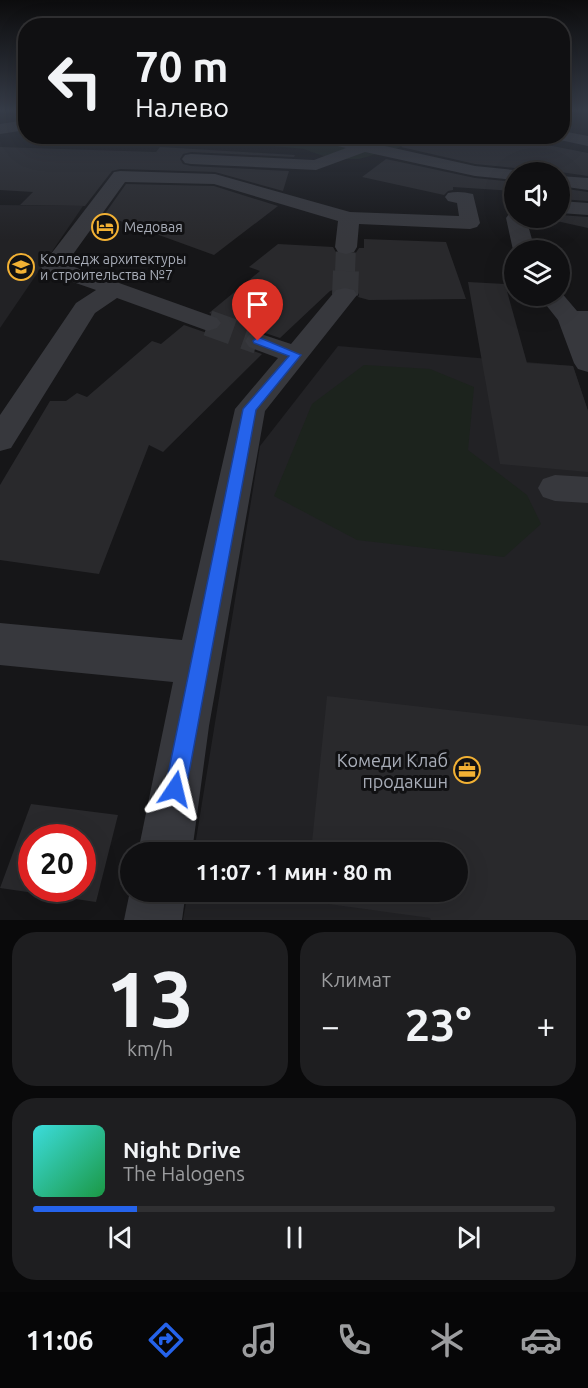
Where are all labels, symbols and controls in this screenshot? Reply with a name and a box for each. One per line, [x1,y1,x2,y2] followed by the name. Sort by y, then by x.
[36,42,114,120] icon: left
[135,43,229,90] text: 70 m
[135,92,229,122] text: Налево
[504,162,570,306] map controls
[504,162,570,228] button: sound
[90,212,120,242] hotel icon: Медовая
[124,219,183,235] place label: Медовая
[504,240,570,306] button: layers
[40,251,186,283] place label: Колледж архитектуры и строительства №7
[6,252,36,282] school or university icon: Колледж архитектуры и строительства №7
[232,279,283,341] pin
[241,288,274,321] icon: arrive
[337,750,448,791] place label: Комеди Клаб продакшн
[452,755,482,785] office icon: Комеди Клаб продакшн
[143,757,207,821] position arrow
[18,824,96,902] speed limit sign: 20
[196,859,392,884] text: 11:07 · 1 мин · 80 m
[106,954,194,1042] text: 13
[321,968,391,991] text: Климат
[405,999,471,1050] text: 23°
[321,1007,340,1044] text: −
[536,1007,555,1044] text: +
[127,1037,173,1060] text: km/h
[123,1137,241,1162] text: Night Drive
[123,1162,245,1185] text: The Halogens
[104,1221,137,1254] icon: previous
[278,1221,311,1254] icon: pause
[452,1221,485,1254] icon: next
[145,1319,187,1361] icon: directions
[239,1319,281,1361] icon: music
[333,1319,375,1361] icon: phone
[426,1319,468,1361] icon: climate
[520,1319,562,1361] icon: car
[26,1325,93,1355] text: 11:06

